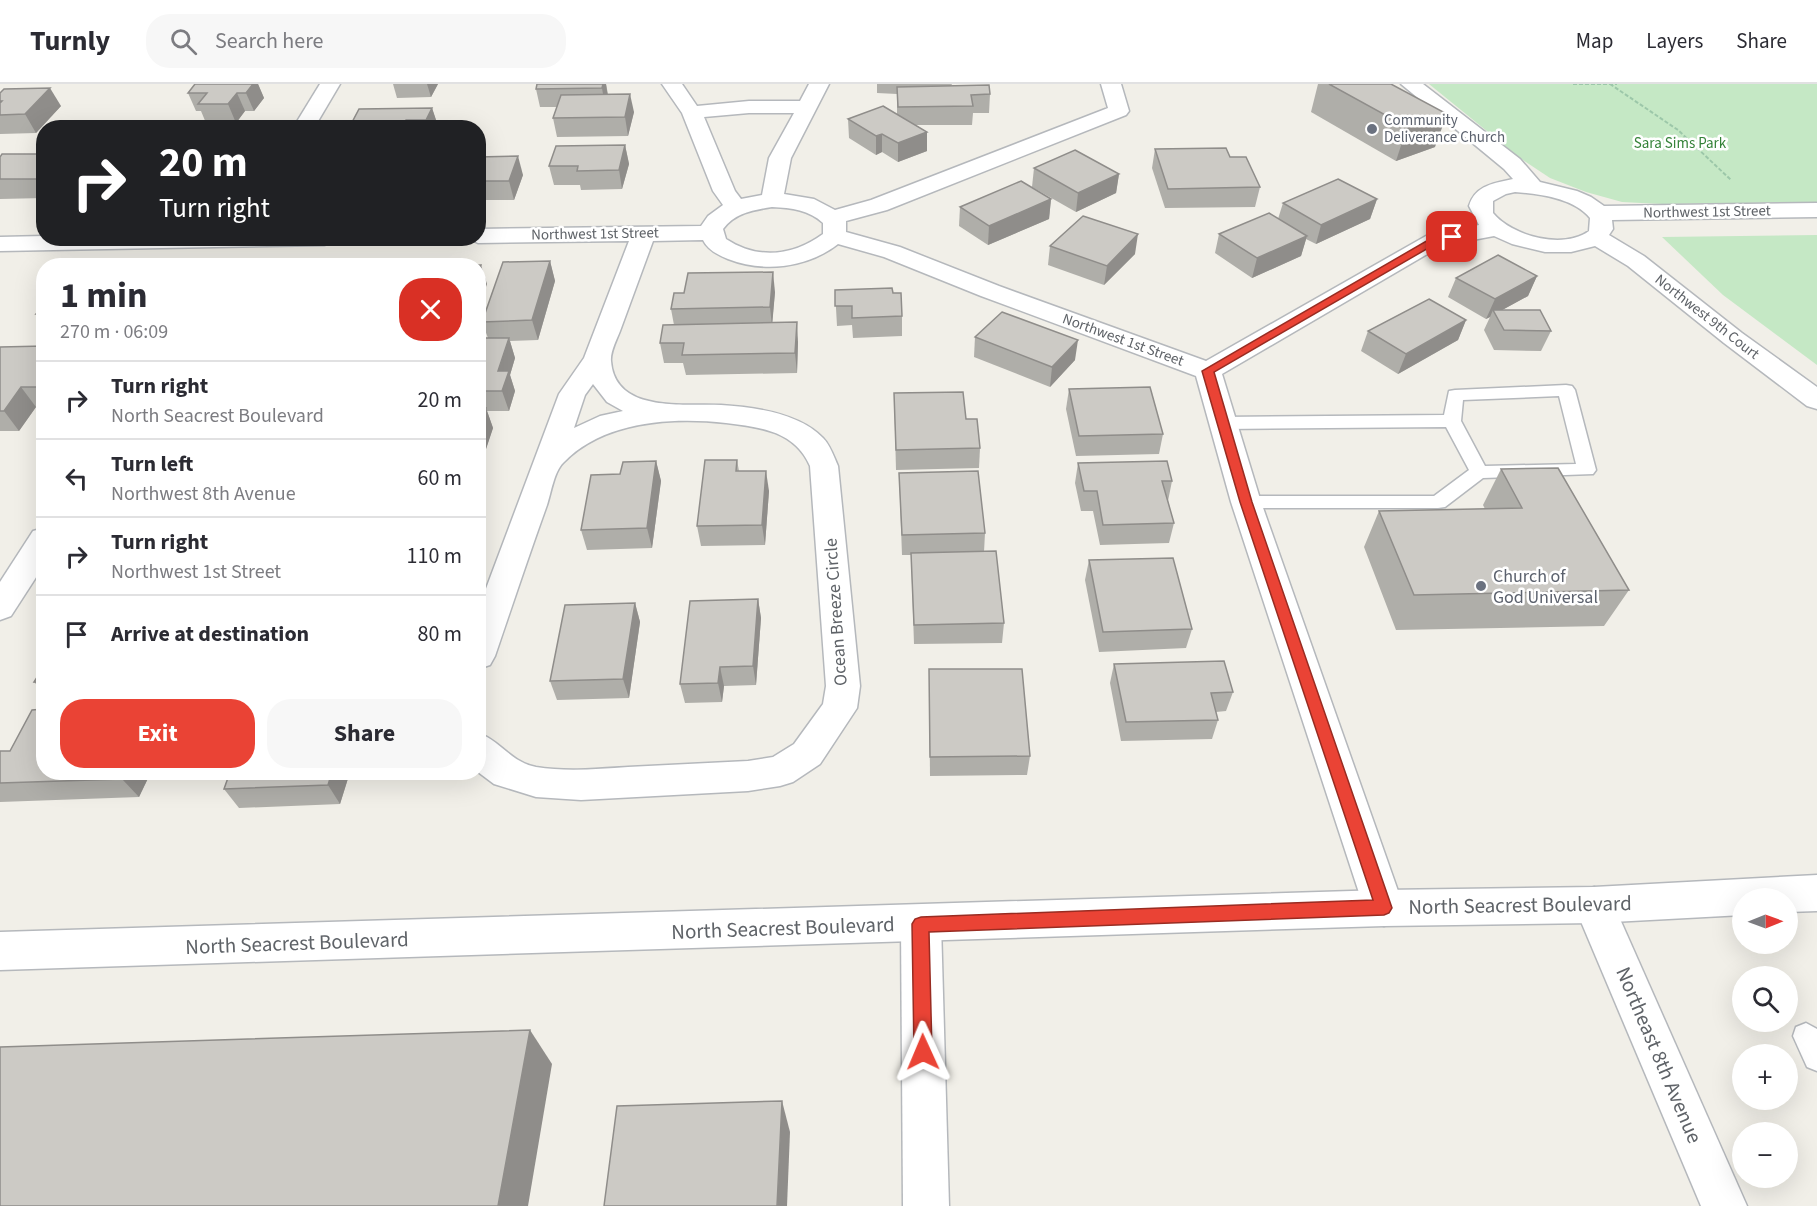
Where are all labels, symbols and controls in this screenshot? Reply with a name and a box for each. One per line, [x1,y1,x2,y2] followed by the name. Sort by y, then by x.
[146,14,566,68] search box
[30,21,110,61] text: Turnly
[167,25,200,58] icon: search
[215,25,324,57] text: Search here
[1576,26,1613,56] text: Map
[1646,26,1703,56] text: Layers
[1736,26,1787,56] text: Share
[1384,110,1505,148] place label: Community Deliverance Church
[1365,122,1379,136] marker: Community Deliverance Church
[159,133,248,193] text: 20 m
[1634,133,1727,154] park label: Sara Sims Park
[60,144,138,222] icon: right
[159,189,270,228] text: Turn right
[1643,200,1771,224] street label: Northwest 1st Street
[1426,211,1477,262] pin
[1435,220,1468,253] icon: arrive
[531,222,659,246] street label: Northwest 1st Street
[60,270,148,321] text: 1 min
[1650,270,1764,364] street label: Northwest 9th Court
[399,278,462,341] button: close
[1059,308,1187,372] street label: Northwest 1st Street
[60,318,168,346] text: 270 m · 06:09
[111,370,208,402] text: Turn right
[60,384,93,417] icon: right
[417,384,462,416] text: 20 m
[111,402,324,430] text: North Seacrest Boulevard
[111,448,193,480] text: Turn left
[60,462,93,495] icon: left
[417,462,462,494] text: 60 m
[111,480,296,508] text: Northwest 8th Avenue
[111,526,208,558] text: Turn right
[818,537,854,687] street label: Ocean Breeze Circle
[60,540,93,573] icon: right
[407,540,462,572] text: 110 m
[111,558,281,586] text: Northwest 1st Street
[1493,564,1598,610] place label: Church of God Universal
[1474,579,1488,593] marker: Church of God Universal
[60,618,93,651] icon: arrive
[111,618,309,650] text: Arrive at destination
[417,618,462,650] text: 80 m
[60,699,255,768] button: Exit
[267,699,462,768] button: Share
[1408,888,1632,922] street label: North Seacrest Boulevard
[1732,888,1798,954] north arrow
[1732,888,1798,1188] map controls
[671,909,895,947] street label: North Seacrest Boulevard
[185,924,409,962] street label: North Seacrest Boulevard
[1608,962,1710,1148] street label: Northeast 8th Avenue
[1732,966,1798,1032] button: search
[891,1020,955,1084] position arrow
[1732,1044,1798,1110] button: +
[1732,1122,1798,1188] button: −

